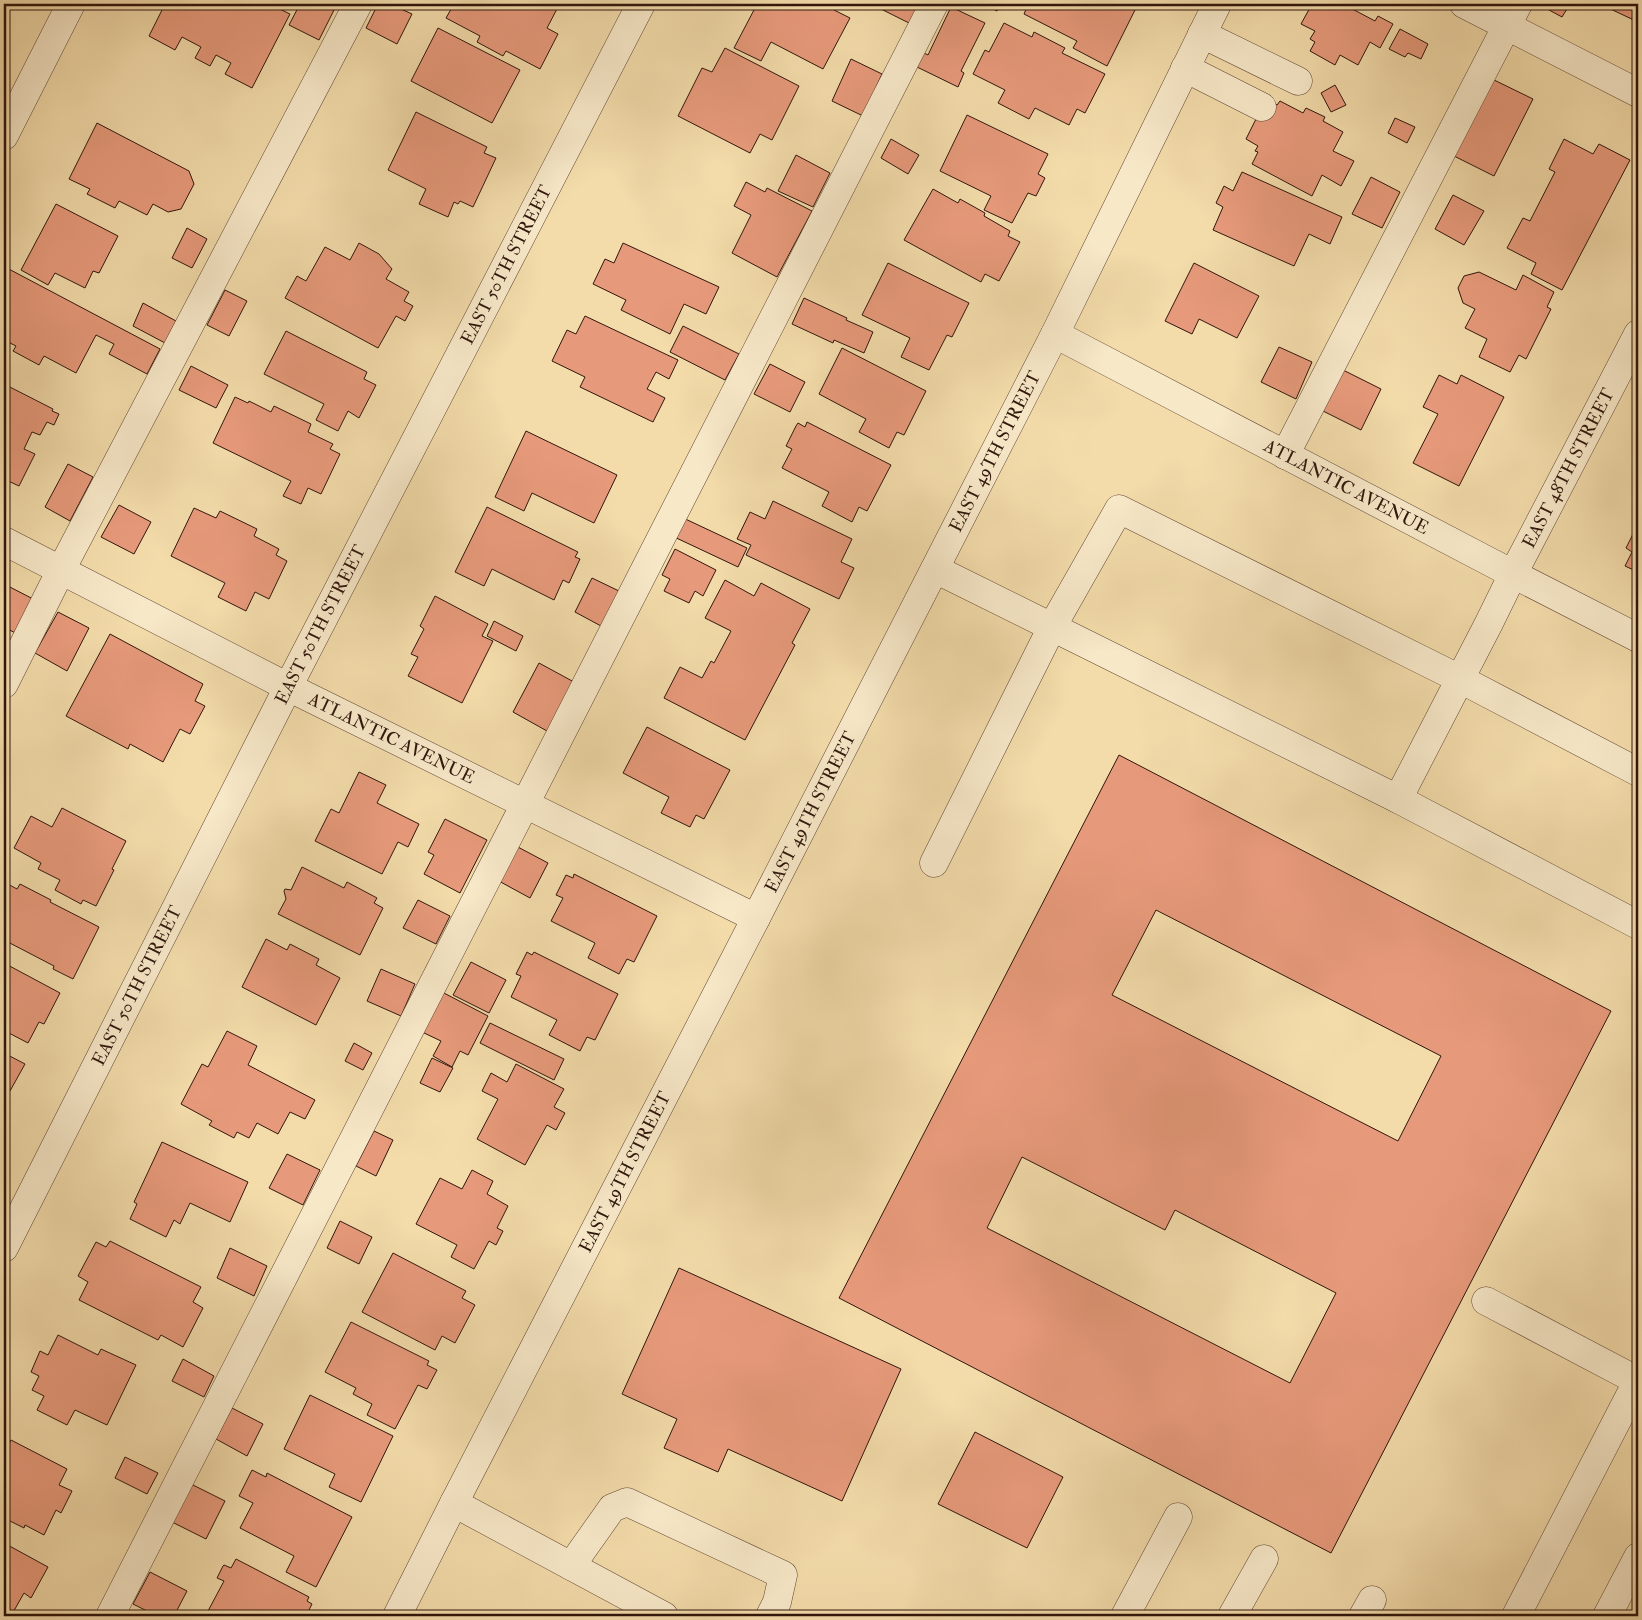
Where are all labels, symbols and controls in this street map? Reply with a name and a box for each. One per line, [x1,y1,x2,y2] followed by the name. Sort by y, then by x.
[456,181,557,348] street label: EAST 50TH STREET
[944,366,1046,536] street label: EAST 49TH STREET
[1517,384,1620,552] street label: EAST 48TH STREET
[1259,434,1433,539] street label: ATLANTIC AVENUE
[270,541,371,708] street label: EAST 50TH STREET
[304,687,479,789] street label: ATLANTIC AVENUE
[759,727,861,896] street label: EAST 49TH STREET
[87,901,187,1069] street label: EAST 50TH STREET
[574,1087,676,1256] street label: EAST 49TH STREET

